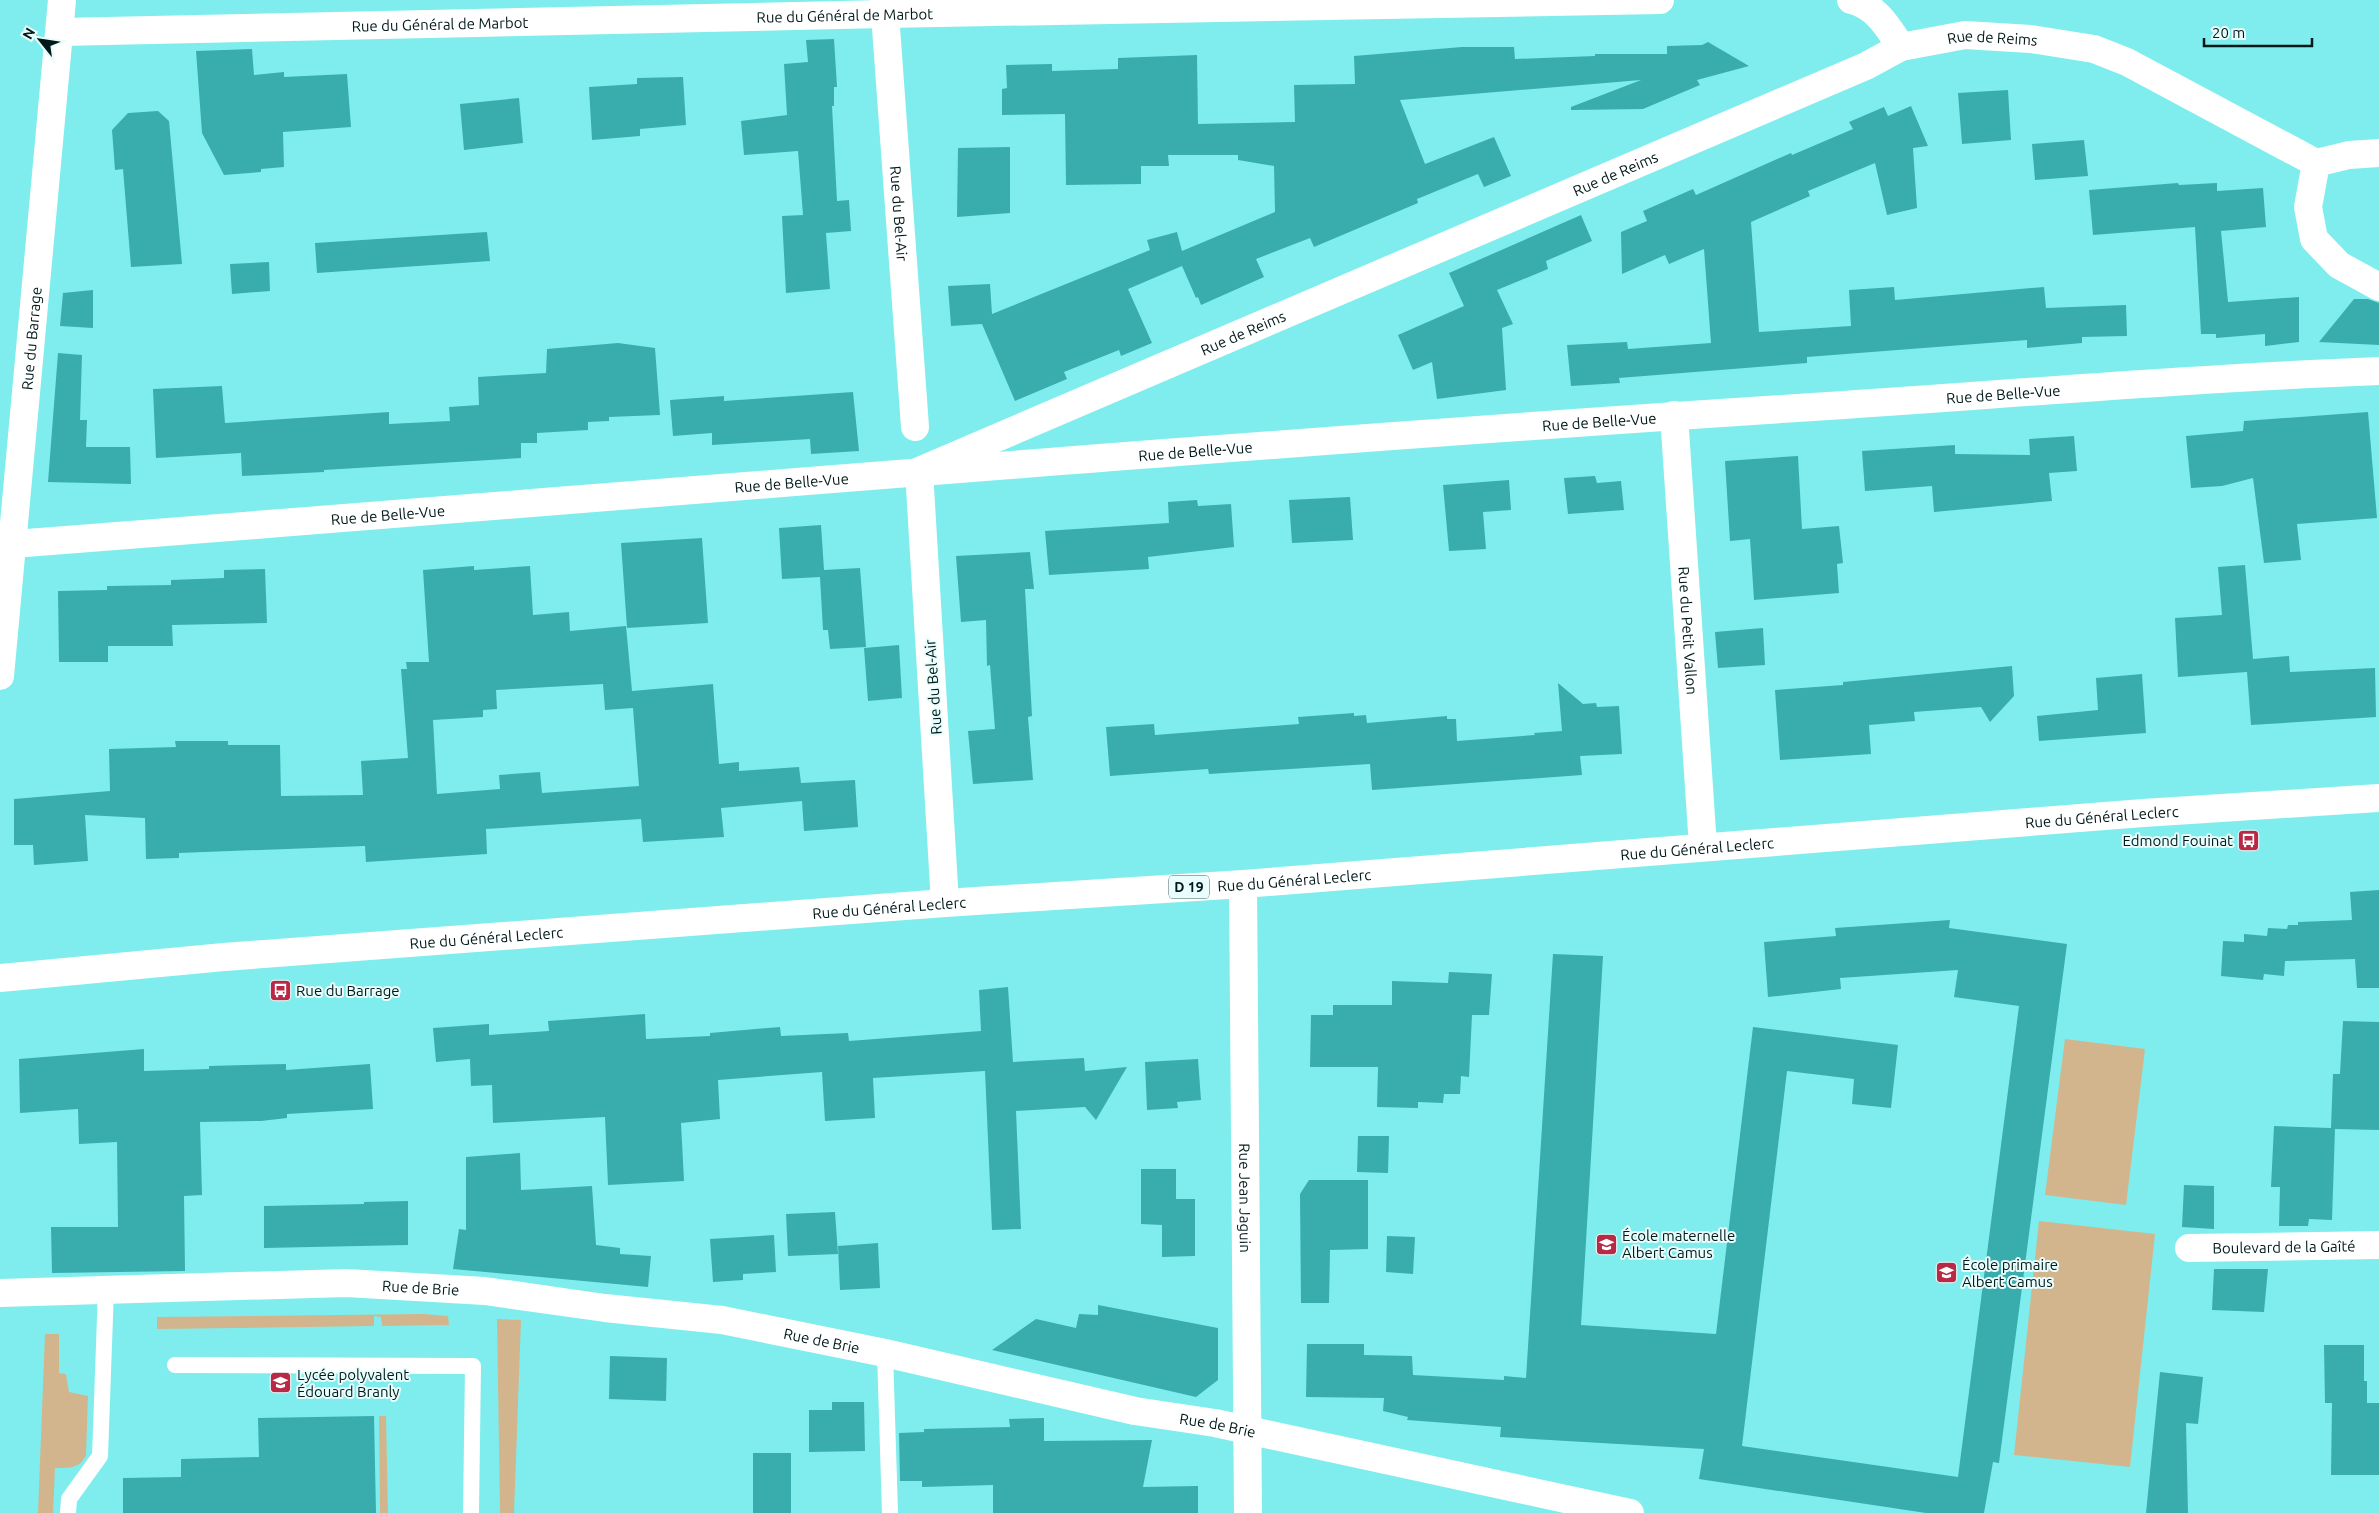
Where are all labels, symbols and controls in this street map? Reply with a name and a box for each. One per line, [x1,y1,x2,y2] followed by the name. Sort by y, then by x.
[756,5,933,25] street label: Rue du Général de Marbot
[351,13,529,34] street label: Rue du Général de Marbot
[15,15,65,65] north arrow
[2204,15,2312,47] scale bar
[2212,24,2245,41] text: 20 m
[19,25,38,42] text: N
[1946,27,2039,48] street label: Rue de Reims
[1570,148,1660,199] street label: Rue de Reims
[888,165,911,262] street label: Rue du Bel-Air
[18,286,44,391] street label: Rue du Barrage
[1198,307,1288,358] street label: Rue de Reims
[1946,381,2061,406] street label: Rue de Belle-Vue
[1541,409,1657,434] street label: Rue de Belle-Vue
[1138,438,1253,464] street label: Rue de Belle-Vue
[734,469,849,495] street label: Rue de Belle-Vue
[330,502,446,528] street label: Rue de Belle-Vue
[1676,566,1701,695] street label: Rue du Petit Vallon
[921,638,945,735] street label: Rue du Bel-Air
[2024,802,2179,831] street label: Rue du Général Leclerc
[2237,828,2261,852] bus stop icon: Edmond Fouinat
[2122,832,2233,849] place label: Edmond Fouinat
[1620,834,1774,863] street label: Rue du Général Leclerc
[1217,865,1372,894] street label: Rue du Général Leclerc
[1169,876,1209,899] road number: D 19
[812,893,967,921] street label: Rue du Général Leclerc
[409,923,564,952] street label: Rue du Général Leclerc
[268,978,292,1002] bus stop icon: Rue du Barrage
[296,982,400,999] place label: Rue du Barrage
[1237,1143,1254,1253] street label: Rue Jean Jaguin
[1622,1227,1735,1261] place label: École maternelle Albert Camus
[1594,1232,1618,1256] school or university icon: École maternelle Albert Camus
[2212,1237,2356,1256] street label: Boulevard de la Gaîté
[1962,1256,2058,1290] place label: École primaire Albert Camus
[1934,1261,1958,1285] school or university icon: École primaire Albert Camus
[382,1277,460,1298] street label: Rue de Brie
[782,1324,861,1356] street label: Rue de Brie
[297,1366,409,1400] place label: Lycée polyvalent Édouard Branly
[269,1371,293,1395] school or university icon: Lycée polyvalent Édouard Branly
[1178,1409,1257,1440] street label: Rue de Brie

